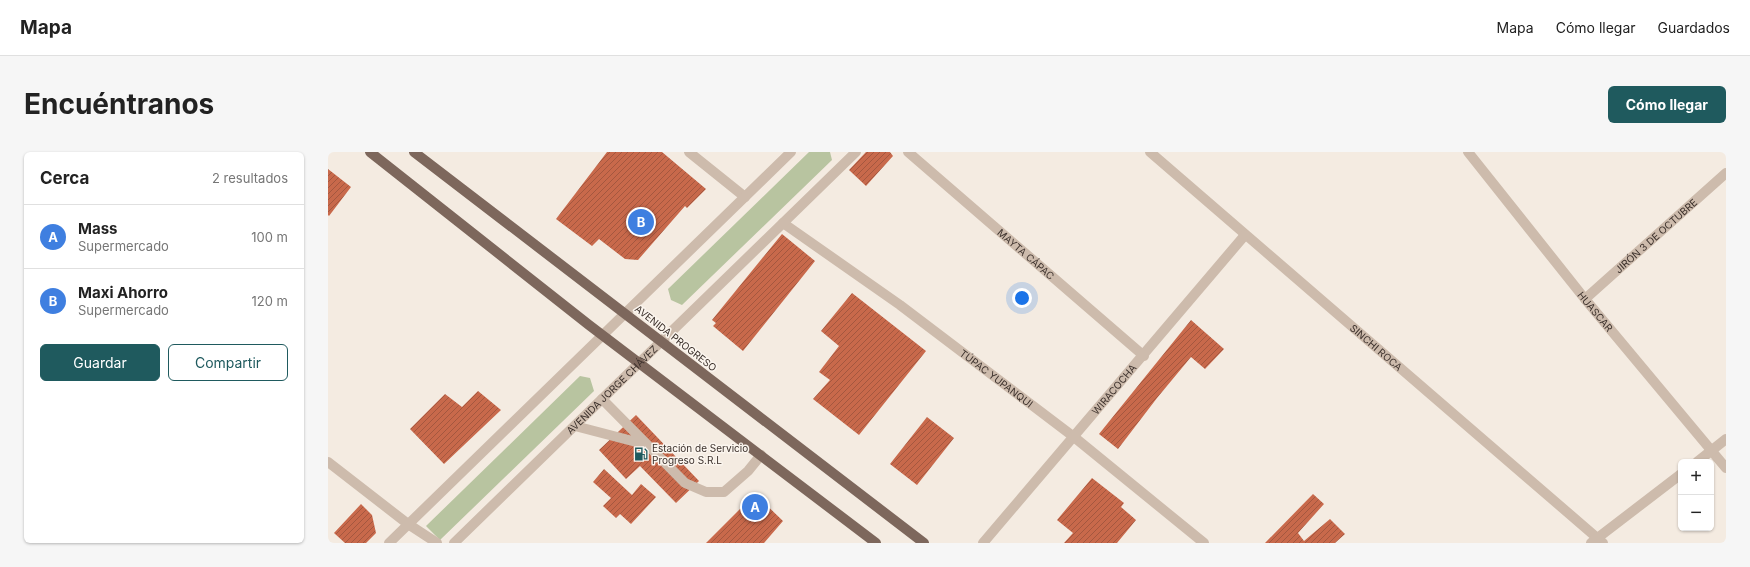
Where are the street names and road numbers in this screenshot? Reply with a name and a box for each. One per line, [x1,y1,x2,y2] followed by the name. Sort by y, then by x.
[1612,196,1699,275] street label: JIRÓN 3 DE OCTUBRE
[995,226,1057,282] street label: MAYTA CÁPAC
[1575,289,1616,334] street label: HUASCAR
[633,302,720,374] street label: AVENIDA PROGRESO
[1348,322,1405,373] street label: SINCHI ROCA
[564,343,660,437] street label: AVENIDA JORGE CHÁVEZ
[958,347,1035,410] street label: TÚPAC YUPANQUI
[1089,362,1139,417] street label: WIRACOCHA

